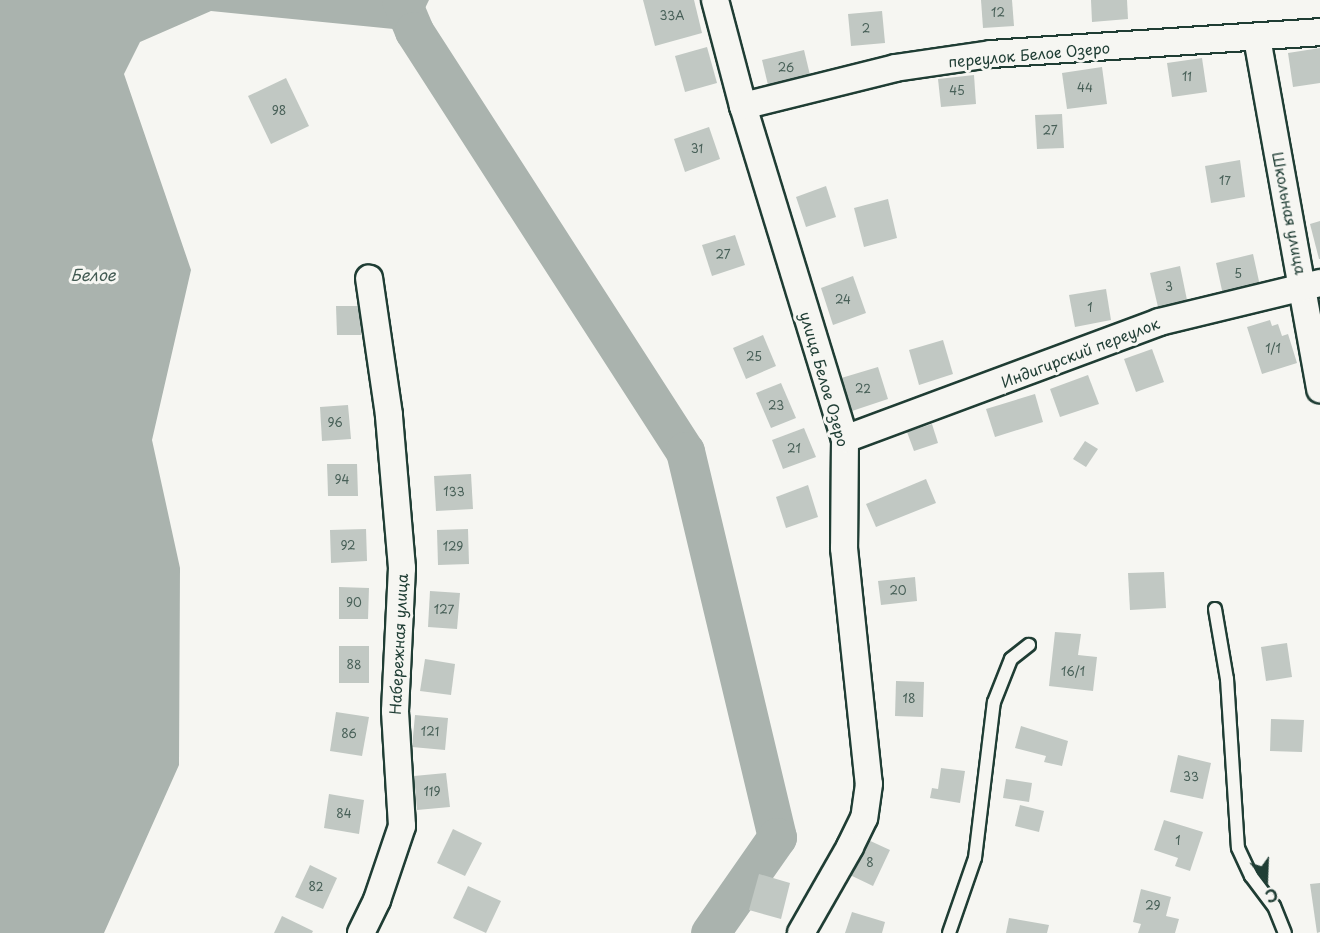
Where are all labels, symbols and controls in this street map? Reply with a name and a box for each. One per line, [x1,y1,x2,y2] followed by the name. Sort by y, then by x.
[991,6,1005,20] house number: 12
[660,9,684,23] house number: 33А
[862,22,870,36] house number: 2
[947,38,1111,70] street label: переулок Белое Озеро
[778,61,794,75] house number: 26
[1182,70,1192,84] house number: 11
[1077,81,1093,95] house number: 44
[949,84,965,98] house number: 45
[272,104,286,118] house number: 98
[1043,124,1057,138] house number: 27
[691,142,703,156] house number: 31
[1269,150,1311,276] street label: Школьная улица
[1219,174,1231,188] house number: 17
[716,248,730,262] house number: 27
[70,264,116,284] water label: Белое
[1234,267,1242,281] house number: 5
[1165,280,1173,294] house number: 3
[835,293,851,307] house number: 24
[1087,301,1093,315] house number: 1
[797,308,853,450] street label: улица Белое Озеро
[998,313,1162,391] street label: Индигирский переулок
[1265,342,1281,356] house number: 1/1
[746,350,762,364] house number: 25
[855,382,871,396] house number: 22
[768,399,784,413] house number: 23
[327,416,343,430] house number: 96
[787,442,801,456] house number: 21
[335,473,349,487] house number: 94
[443,485,465,499] house number: 133
[340,539,356,553] house number: 92
[443,540,463,554] house number: 129
[385,572,411,716] street label: Набережная улица
[889,584,907,598] house number: 20
[346,596,362,610] house number: 90
[434,603,454,617] house number: 127
[347,658,361,672] house number: 88
[1061,665,1085,679] house number: 16/1
[903,692,915,706] house number: 18
[421,725,439,739] house number: 121
[341,727,357,741] house number: 86
[1183,770,1199,784] house number: 33
[423,785,441,799] house number: 119
[336,807,352,821] house number: 84
[1175,834,1181,848] house number: 1
[1236,849,1296,909] north arrow
[866,856,874,870] house number: 8
[309,880,323,894] house number: 82
[1262,883,1281,909] text: С
[1145,899,1161,913] house number: 29

